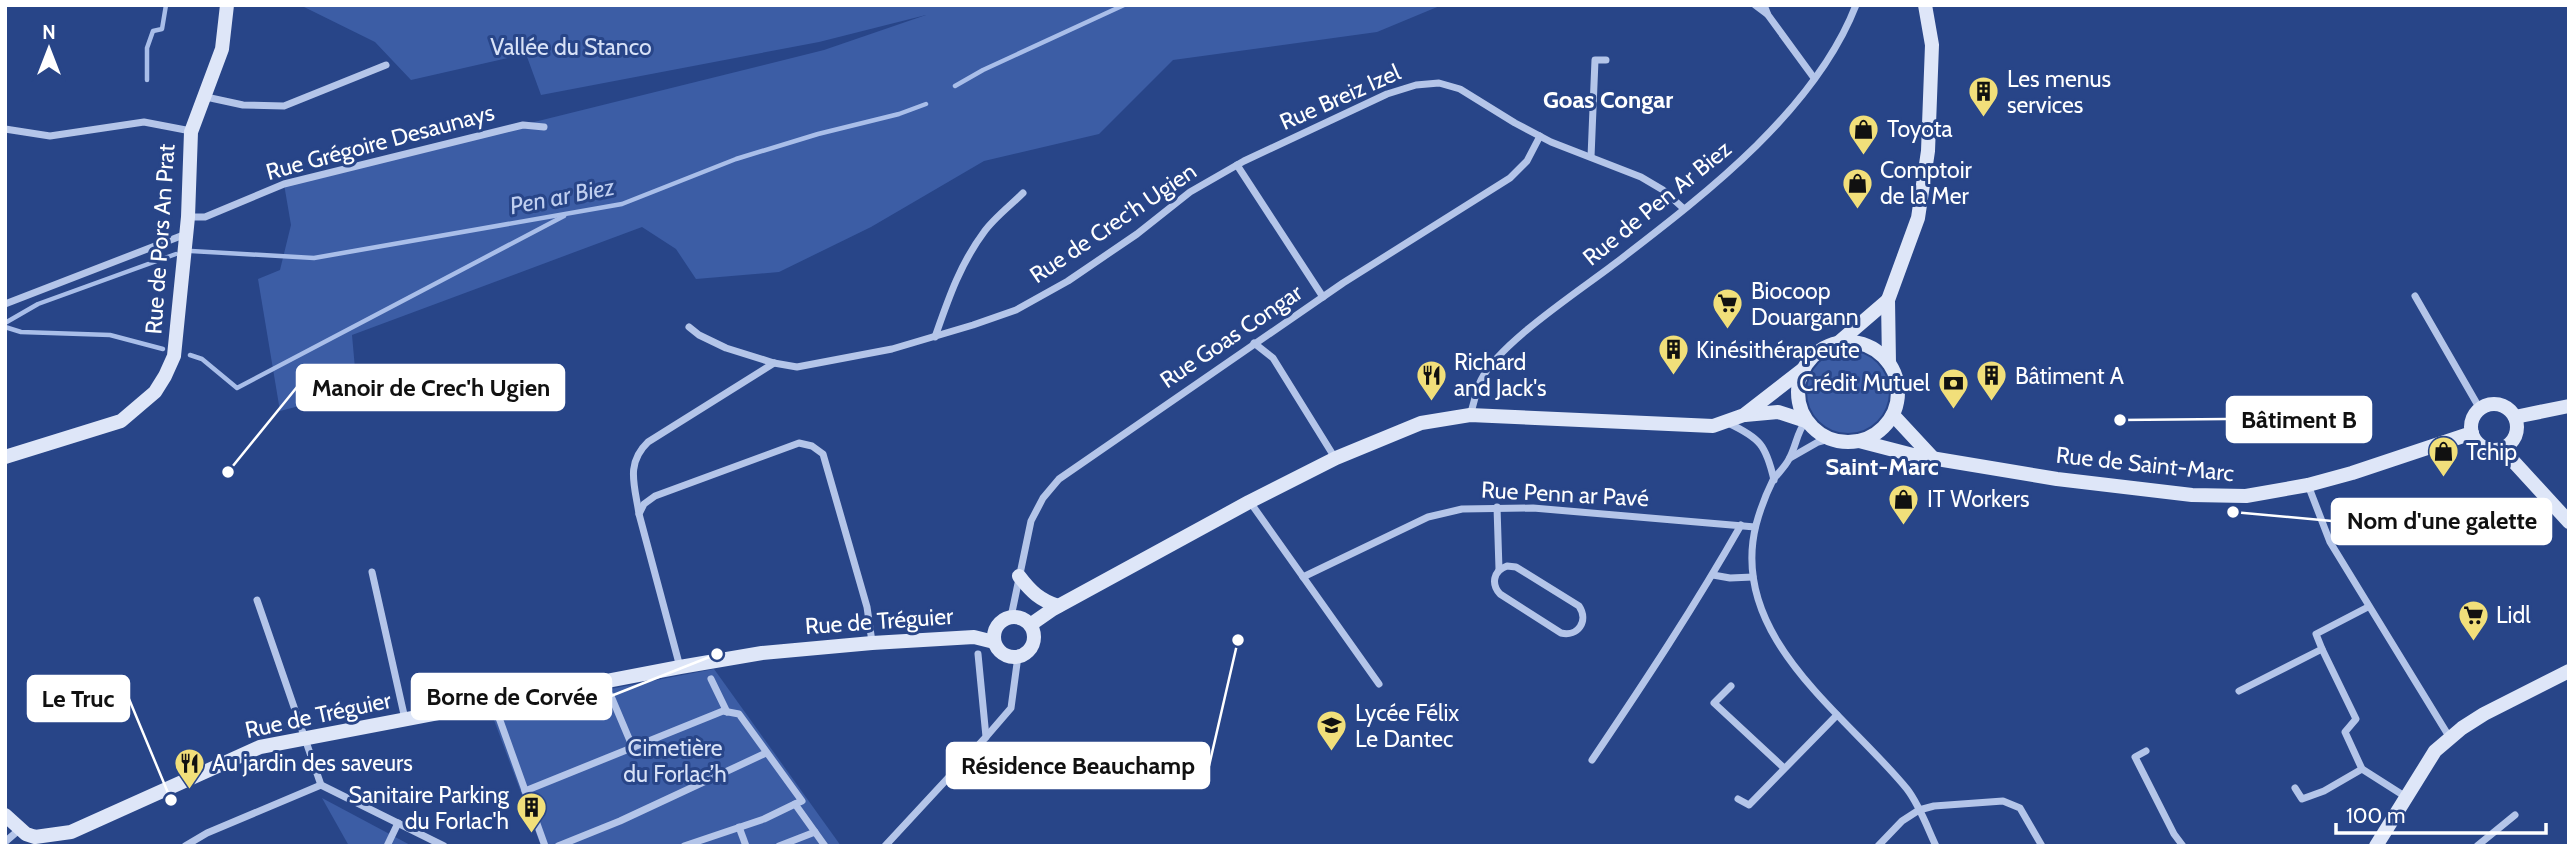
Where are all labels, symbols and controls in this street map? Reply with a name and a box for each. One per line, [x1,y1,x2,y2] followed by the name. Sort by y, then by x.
[14,14,84,84] north arrow
[42,21,56,44] text: N
[490,33,652,61] park label: Vallée du Stanco
[1275,58,1405,136] street label: Rue Breiz Izel
[2007,65,2111,119] place label: Les menus services
[1967,75,2001,119] building icon: Les menus services
[1543,85,1673,114] district label: Goas Congar
[263,98,497,186] street label: Rue Grégoire Desaunays
[1847,112,1881,156] shop icon: Toyota
[1887,115,1953,143] place label: Toyota
[1577,135,1737,271] street label: Rue de Pen Ar Biez
[139,143,181,335] street label: Rue de Pors An Prat
[1880,156,1973,210] place label: Comptoir de la Mer
[1024,157,1202,289] street label: Rue de Crec'h Ugien
[1840,166,1874,210] shop icon: Comptoir de la Mer
[507,172,617,220] water label: Pen ar Biez
[1751,277,1859,331] place label: Biocoop Douargann
[1155,278,1308,394] street label: Rue Goas Congar
[1711,287,1745,331] supermarket icon: Biocoop Douargann
[1656,333,1690,377] building icon: Kinésithérapeute
[1696,336,1860,364] place label: Kinésithérapeute
[1454,348,1546,402] place label: Richard and Jack's
[1414,358,1448,402] restaurant icon: Richard and Jack's
[1975,359,2009,403] building icon: Bâtiment A
[2015,362,2124,390] place label: Bâtiment A
[297,365,564,410] callout: Manoir de Crec'h Ugien
[1936,366,1970,410] bank icon: Crédit Mutuel
[1799,369,1931,397] place label: Crédit Mutuel
[312,373,550,402] text: Manoir de Crec'h Ugien
[2227,397,2371,442] callout: Bâtiment B
[2241,405,2357,434] text: Bâtiment B
[2426,435,2460,479] shop icon: Tchip
[2466,438,2517,466] place label: Tchip
[2055,441,2235,487] street label: Rue de Saint-Marc
[1825,452,1939,481] district label: Saint-Marc
[1480,476,1650,512] street label: Rue Penn ar Pavé
[1887,482,1921,526] shop icon: IT Workers
[1927,485,2029,513] place label: IT Workers
[2332,499,2551,544] callout: Nom d'une galette
[2347,506,2537,535] text: Nom d'une galette
[2456,598,2490,642] supermarket icon: Lidl
[2496,601,2531,629] place label: Lidl
[804,602,955,640] street label: Rue de Tréguier
[412,674,611,719] callout: Borne de Corvée
[28,676,129,721] callout: Le Truc
[426,682,598,711] text: Borne de Corvée
[41,684,115,713] text: Le Truc
[242,686,394,744] street label: Rue de Tréguier
[1355,699,1459,753] place label: Lycée Félix Le Dantec
[1315,709,1349,753] school or university icon: Lycée Félix Le Dantec
[623,734,727,788] park label: Cimetière du Forlac’h
[947,743,1209,788] callout: Résidence Beauchamp
[172,746,206,790] restaurant icon: Au jardin des saveurs
[212,749,413,777] place label: Au jardin des saveurs
[961,751,1195,780] text: Résidence Beauchamp
[349,781,510,835] place label: Sanitaire Parking du Forlac'h
[515,791,549,835] building icon: Sanitaire Parking du Forlac'h
[2336,792,2546,836] scale bar
[2346,803,2405,828] text: 100 m

